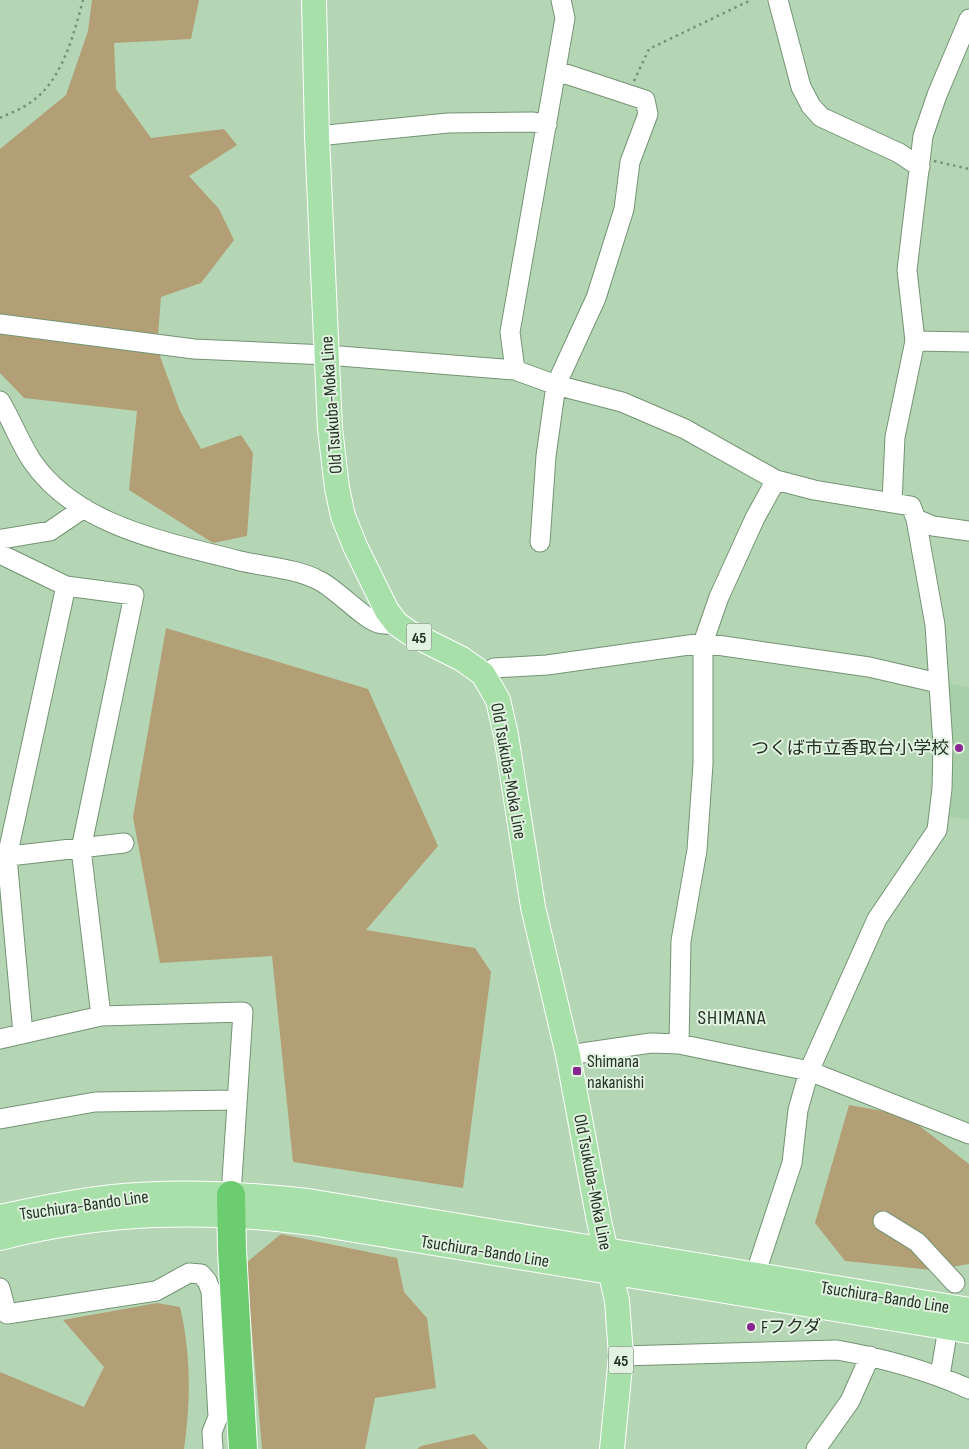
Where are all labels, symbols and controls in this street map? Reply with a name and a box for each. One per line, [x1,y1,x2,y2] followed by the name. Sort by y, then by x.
[316,335,347,475] street label: Old Tsukuba-Moka Line
[406,624,432,650] road number: 45
[486,701,531,841] street label: Old Tsukuba-Moka Line
[751,738,949,759] place label: つくば市立香取台小学校
[953,742,965,754] marker: つくば市立香取台小学校
[698,1006,766,1030] district label: SHIMANA
[587,1051,644,1093] place label: Shimana nakanishi
[571,1065,583,1077] marker: Shimana nakanishi
[569,1112,616,1252] street label: Old Tsukuba-Moka Line
[18,1186,150,1225] street label: Tsuchiura-Bando Line
[419,1231,551,1272] street label: Tsuchiura-Bando Line
[819,1277,951,1318] street label: Tsuchiura-Bando Line
[761,1317,821,1338] place label: Fフクダ
[745,1321,757,1333] marker: Fフクダ
[608,1346,634,1374] road number: 45

